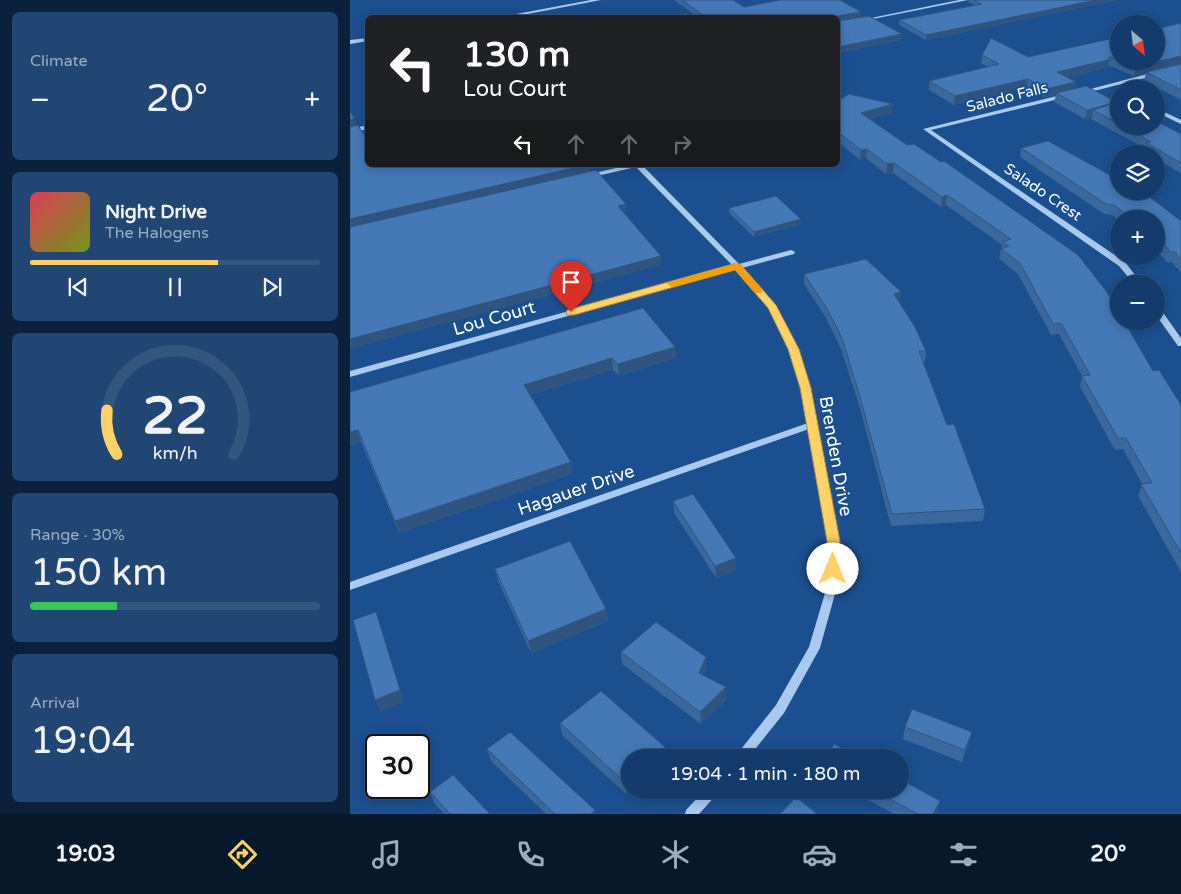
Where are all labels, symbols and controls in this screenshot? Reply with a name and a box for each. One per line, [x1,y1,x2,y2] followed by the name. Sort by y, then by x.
[1110,15,1165,70] north arrow
[1110,15,1165,330] map controls
[463,34,570,76] text: 130 m
[380,35,445,100] icon: left
[30,51,88,71] text: Climate
[146,76,208,122] text: 20°
[463,76,567,102] text: Lou Court
[964,78,1050,116] street label: Salado Falls
[1110,80,1165,135] button: search
[30,83,50,117] text: −
[304,83,320,117] text: +
[509,130,537,158] icon: left
[562,130,590,158] icon: ahead
[615,130,643,158] icon: ahead
[668,130,696,158] icon: right
[1110,145,1165,200] button: layers
[1001,160,1085,225] street label: Salado Crest
[105,201,207,223] text: Night Drive
[1110,210,1165,265] button: +
[105,223,209,243] text: The Halogens
[550,261,592,312] pin
[557,268,585,296] icon: arrive
[64,273,92,301] icon: previous
[161,273,189,301] icon: pause
[258,273,286,301] icon: next
[1110,275,1165,330] button: −
[450,296,538,340] street label: Lou Court
[142,385,208,448] text: 22
[815,394,857,518] street label: Brenden Drive
[153,443,197,464] text: km/h
[515,460,637,520] street label: Hagauer Drive
[30,525,125,545] text: Range · 30%
[806,542,858,594] position arrow
[30,550,167,596] text: 150 km
[30,693,79,713] text: Arrival
[30,718,135,764] text: 19:04
[365,734,430,799] speed limit sign: 30
[669,763,861,785] text: 19:04 · 1 min · 180 m
[225,837,260,872] icon: directions
[369,837,404,872] icon: music
[513,837,548,872] icon: phone
[658,837,693,872] icon: climate
[802,837,837,872] icon: car
[946,837,981,872] icon: filters
[55,841,116,867] text: 19:03
[1090,841,1126,867] text: 20°

